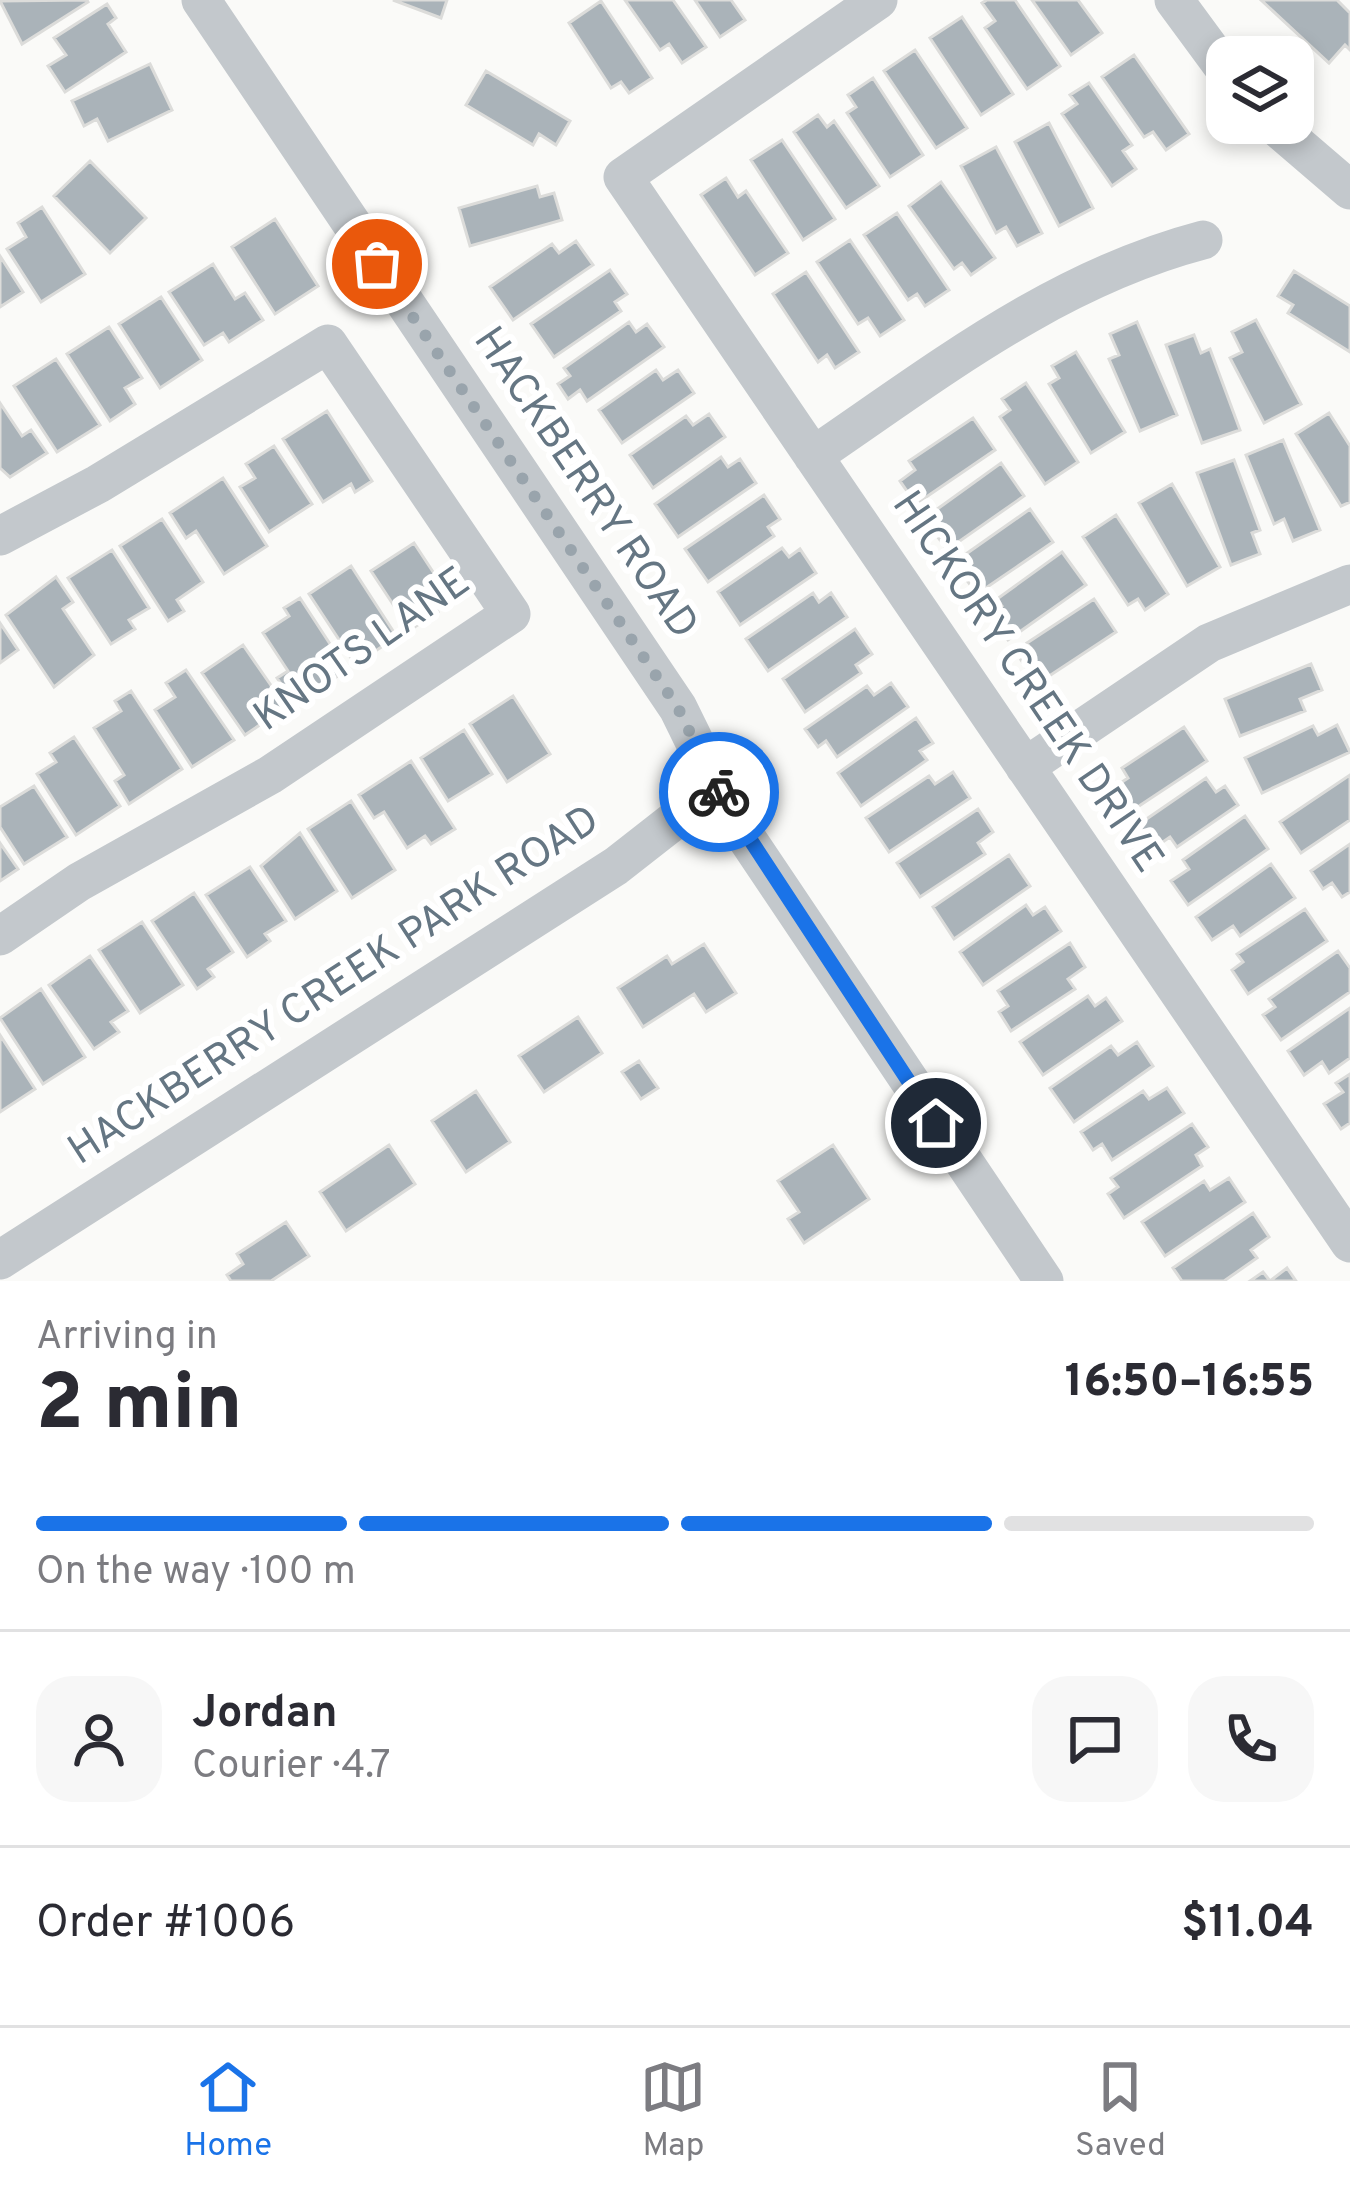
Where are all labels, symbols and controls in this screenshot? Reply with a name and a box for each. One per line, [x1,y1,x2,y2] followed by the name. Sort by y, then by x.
[1206,36,1314,144] map controls
[1206,36,1314,144] button: layers
[326,213,428,315] pin
[344,231,410,297] icon: bag
[460,318,708,650] street label: HACKBERRY ROAD
[879,482,1173,884] street label: HICKORY CREEK DRIVE
[245,557,481,745] street label: KNOTS LANE
[659,732,779,852] courier
[686,759,752,825] icon: bike
[59,795,611,1179] street label: HACKBERRY CREEK PARK ROAD
[885,1072,987,1174] pin
[903,1090,969,1156] icon: home
[36,1314,218,1363] text: Arriving in
[1065,1355,1314,1412] text: 16:50–16:55
[36,1358,242,1457] text: 2 min
[36,1549,356,1598] text: On the way · 100 m
[36,1676,162,1802] button: person
[1032,1676,1158,1802] button: chat
[1188,1676,1314,1802] button: phone
[192,1686,338,1743] text: Jordan
[192,1743,391,1792] text: Courier · 4.7
[36,1896,295,1953] text: Order #1006
[1181,1896,1314,1953] text: $11.04
[184,2054,272,2168] tab: Home
[640,2054,706,2168] tab: Map
[1075,2054,1166,2168] tab: Saved

